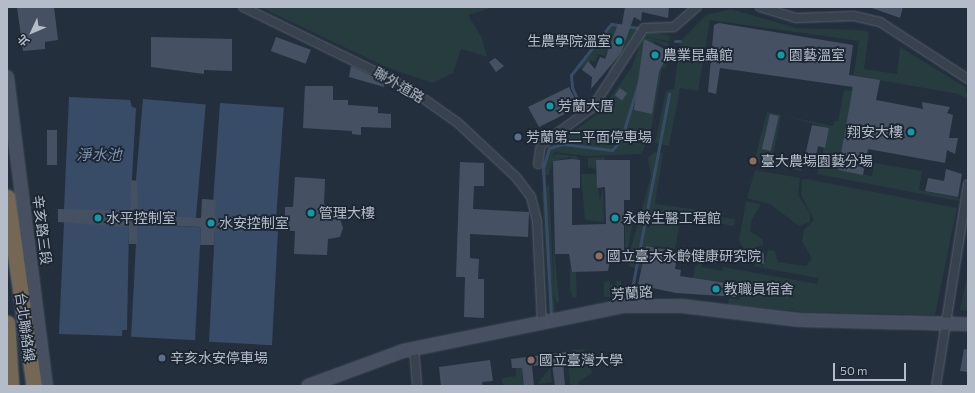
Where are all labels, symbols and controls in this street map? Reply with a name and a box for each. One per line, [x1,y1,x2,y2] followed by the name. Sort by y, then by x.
[12,12,52,52] north arrow
[15,32,32,49] text: 北
[527,33,611,49] place label: 生農學院溫室
[614,36,624,46] marker: 生農學院溫室
[663,47,733,63] place label: 農業昆蟲館
[789,47,845,63] place label: 園藝溫室
[650,50,660,60] marker: 農業昆蟲館
[776,50,786,60] marker: 園藝溫室
[371,64,427,106] street label: 聯外道路
[558,98,614,114] place label: 芳蘭大厝
[545,101,555,111] marker: 芳蘭大厝
[847,124,903,140] place label: 翔安大樓
[906,127,916,137] marker: 翔安大樓
[526,129,652,145] place label: 芳蘭第二平面停車場
[513,132,523,142] marker: 芳蘭第二平面停車場
[77,146,121,164] water label: 淨水池
[761,153,873,169] place label: 臺大農場園藝分場
[748,156,758,166] marker: 臺大農場園藝分場
[29,194,55,266] street label: 辛亥路三段
[319,205,375,221] place label: 管理大樓
[306,208,316,218] marker: 管理大樓
[106,210,176,226] place label: 水平控制室
[623,210,721,226] place label: 永齡生醫工程館
[93,213,103,223] marker: 水平控制室
[610,213,620,223] marker: 永齡生醫工程館
[219,215,289,231] place label: 水安控制室
[206,218,216,228] marker: 水安控制室
[607,248,761,264] place label: 國立臺大永齡健康研究院
[594,251,604,261] marker: 國立臺大永齡健康研究院
[724,281,794,297] place label: 教職員宿舍
[610,283,654,303] street label: 芳蘭路
[711,284,721,294] marker: 教職員宿舍
[12,291,38,363] street label: 台北聯絡線
[170,350,268,366] place label: 辛亥水安停車場
[539,352,623,368] place label: 國立臺灣大學
[157,353,167,363] marker: 辛亥水安停車場
[526,355,536,365] marker: 國立臺灣大學
[835,355,908,381] scale bar
[840,363,868,377] text: 50 m

